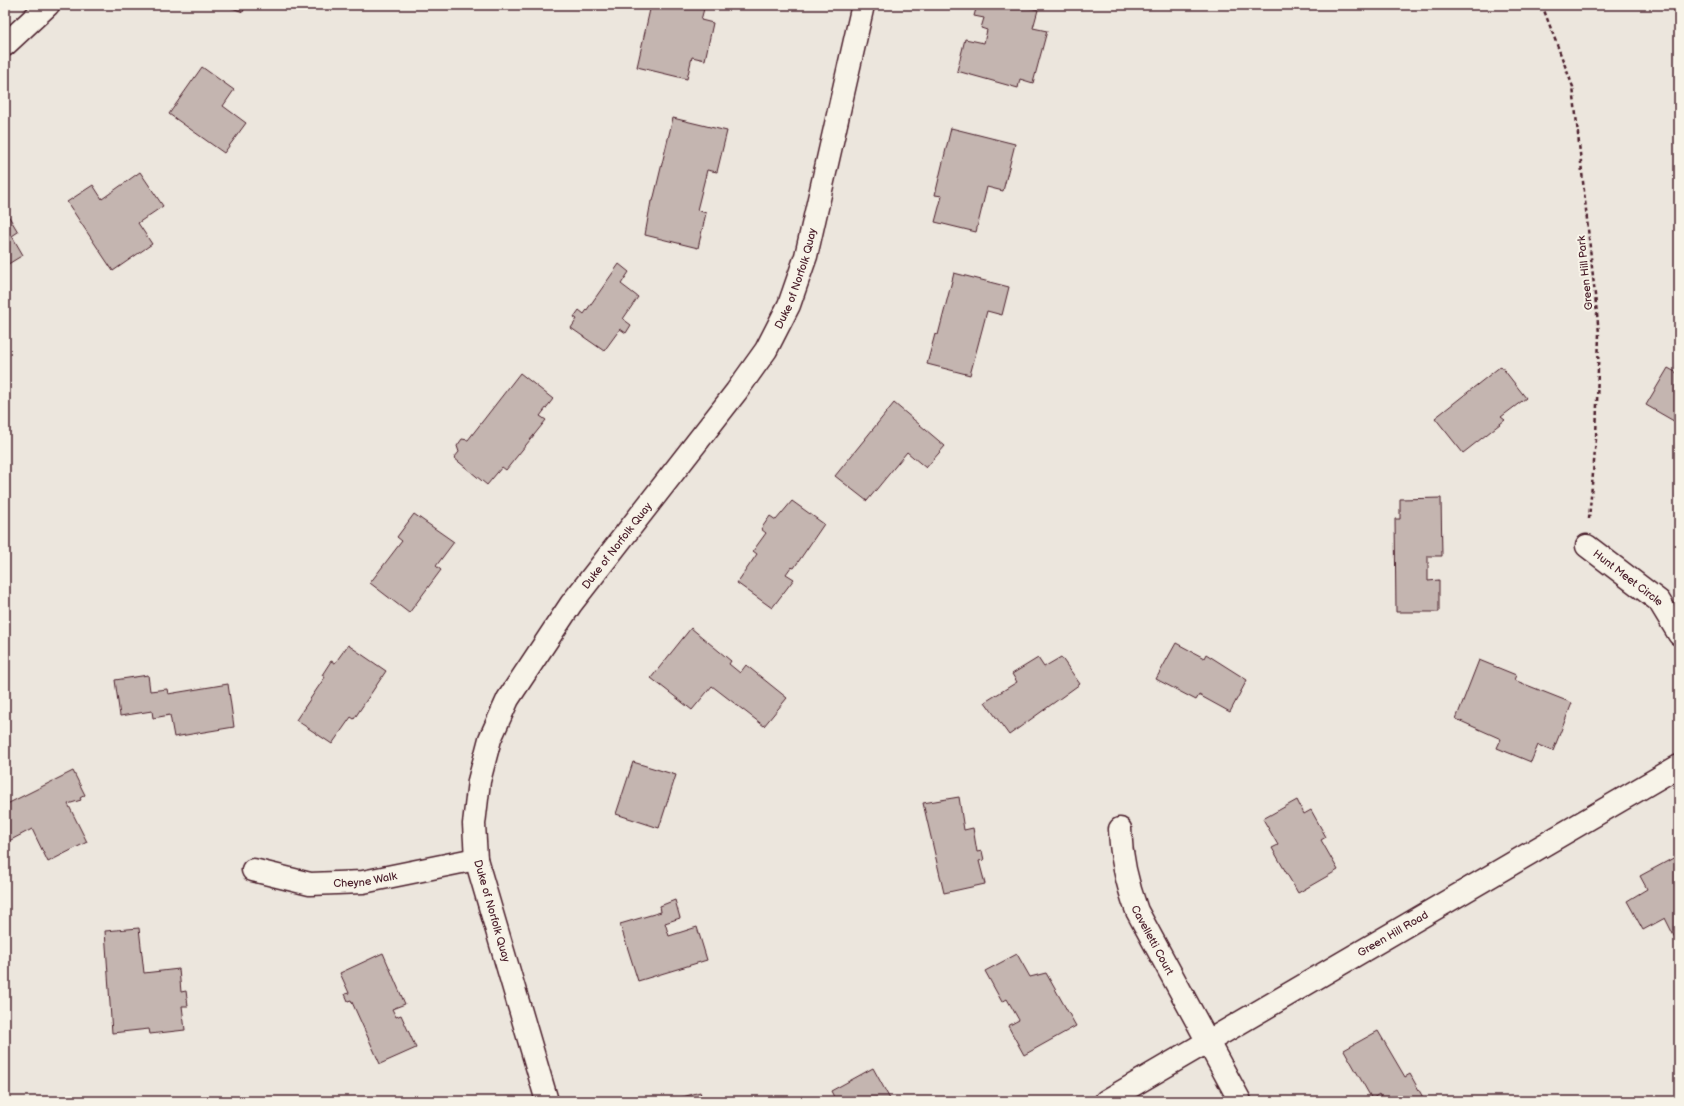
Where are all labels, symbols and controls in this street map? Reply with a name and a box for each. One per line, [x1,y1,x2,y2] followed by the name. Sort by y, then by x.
[772,227,819,331] street label: Duke of Norfolk Quay
[1575,235,1595,311] street label: Green Hill Park
[579,500,654,591] street label: Duke of Norfolk Quay
[1591,547,1667,608] street label: Hunt Meet Circle
[471,858,513,964] street label: Duke of Norfolk Quay
[333,869,399,890] street label: Cheyne Walk
[1129,903,1177,977] street label: Cavelletti Court
[1355,908,1430,959] street label: Green Hill Road

